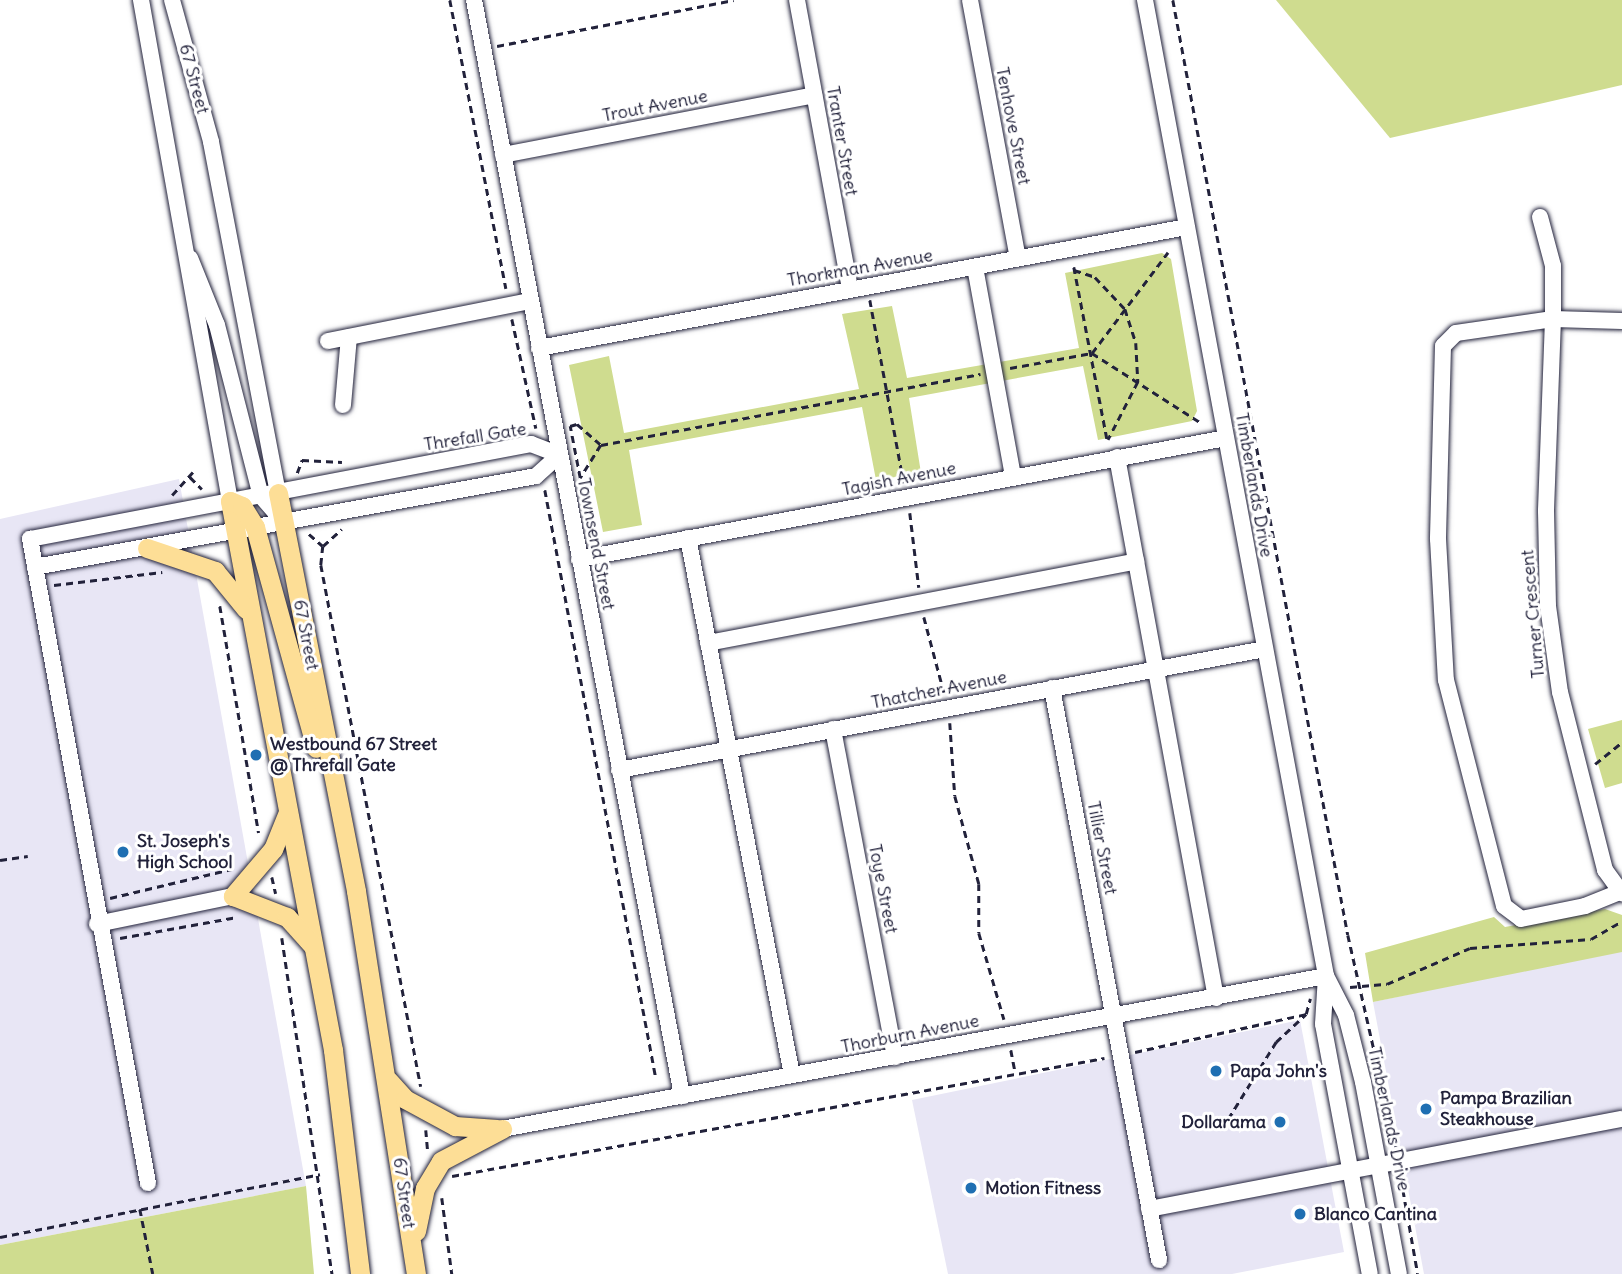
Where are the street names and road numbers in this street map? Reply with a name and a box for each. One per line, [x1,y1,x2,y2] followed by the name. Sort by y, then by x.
[174,42,214,116] street label: 67 Street
[991,65,1035,187] street label: Tenhove Street
[822,84,862,198] street label: Tranter Street
[601,85,709,127] street label: Trout Avenue
[785,245,935,291] street label: Thorkman Avenue
[1231,411,1277,559] street label: Timberlands Drive
[422,418,528,456] street label: Threfall Gate
[840,457,958,501] street label: Tagish Avenue
[573,476,619,612] street label: Townsend Street
[1517,549,1549,679] street label: Turner Crescent
[289,598,323,672] street label: 67 Street
[870,666,1008,714] street label: Thatcher Avenue
[1082,799,1122,897] street label: Tillier Street
[864,842,902,936] street label: Toye Street
[839,1010,981,1058] street label: Thorburn Avenue
[1363,1045,1415,1193] street label: Timberlands Drive
[388,1156,420,1230] street label: 67 Street

